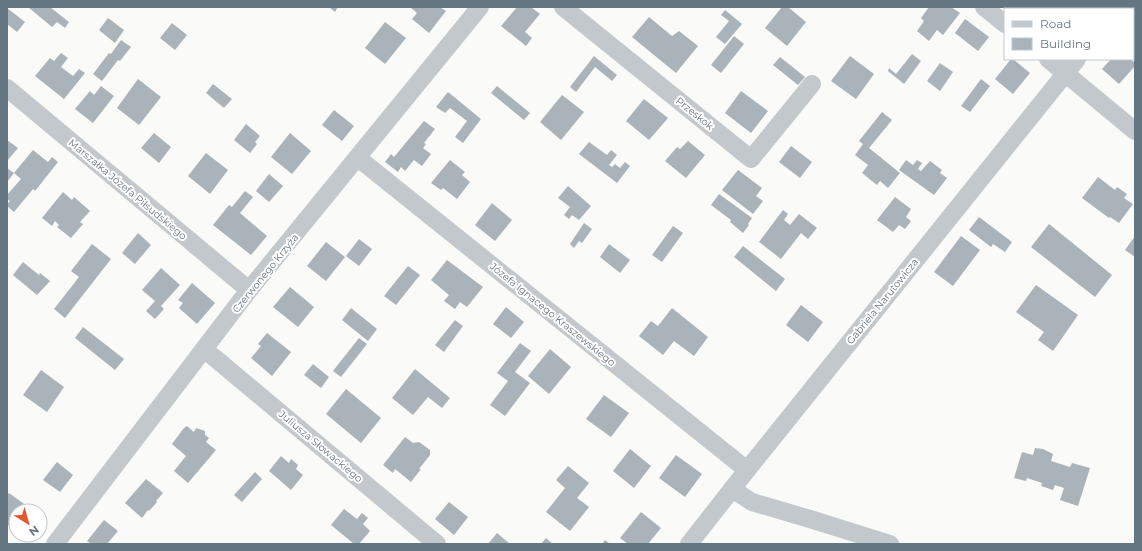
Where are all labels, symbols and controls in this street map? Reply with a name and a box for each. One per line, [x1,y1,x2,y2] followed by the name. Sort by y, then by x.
[1004,8,1134,60] legend
[1040,16,1071,31] text: Road
[1040,36,1091,51] text: Building
[673,94,716,133] street label: Przeskok
[66,136,189,243] street label: Marszałka Józefa Piłsudskiego
[230,231,301,315] street label: Czerwonego Krzyża
[844,256,921,347] street label: Gabriela Narutowicza
[487,259,618,369] street label: Józefa Ignacego Kraszewskiego
[275,407,365,485] street label: Juliusza Słowackiego
[8,503,48,543] north arrow
[26,523,42,539] text: N

